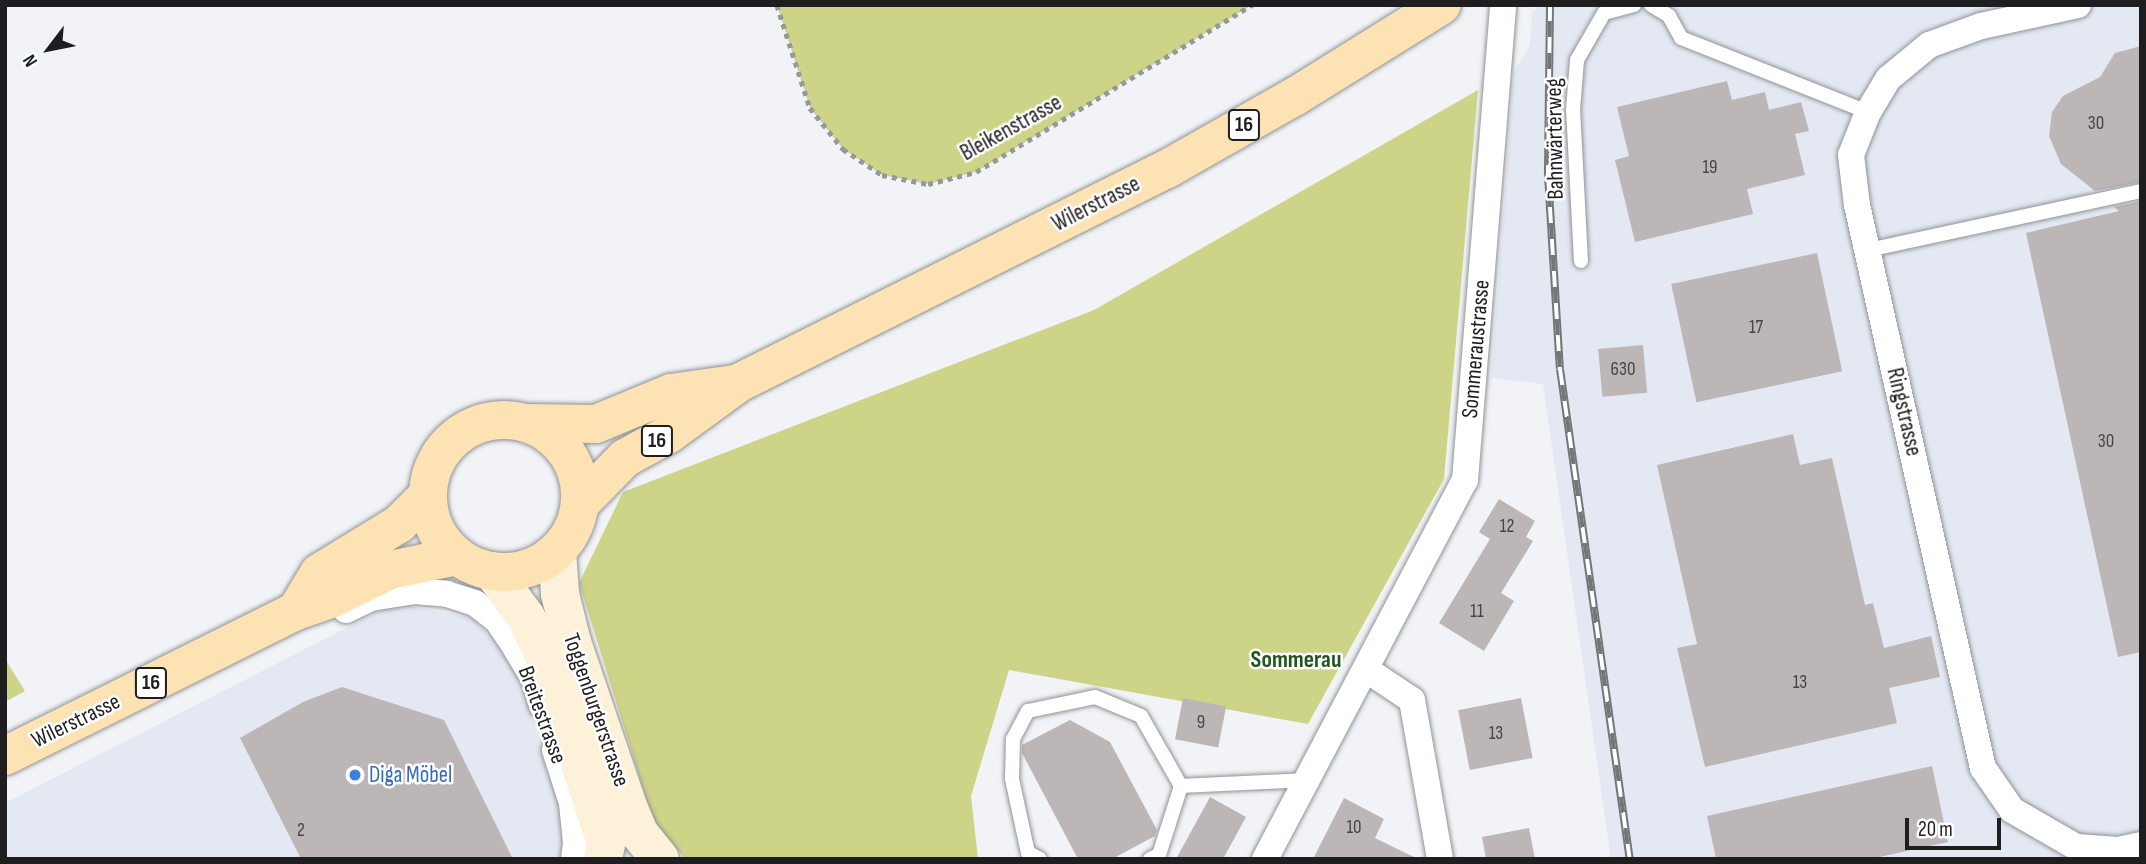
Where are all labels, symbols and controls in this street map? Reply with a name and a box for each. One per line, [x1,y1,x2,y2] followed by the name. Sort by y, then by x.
[14,14,84,84] north arrow
[18,50,43,71] text: N
[1540,78,1570,200] street label: Bahnwärterweg
[956,89,1066,167] street label: Bleikenstrasse
[1226,108,1262,142] road number: 16
[2088,113,2104,135] house number: 30
[1702,157,1718,179] house number: 19
[1047,170,1145,238] street label: Wilerstrasse
[1456,279,1496,419] street label: Sommeraustrasse
[1749,317,1763,339] house number: 17
[1611,359,1635,381] house number: 630
[1880,365,1928,459] street label: Ringstrasse
[640,424,674,458] road number: 16
[2098,431,2114,453] house number: 30
[1500,516,1514,538] house number: 12
[1470,601,1484,623] house number: 11
[557,630,635,790] street label: Toggenburgerstrasse
[1251,646,1341,674] district label: Sommerau
[512,662,572,768] street label: Breitestrasse
[134,666,168,700] road number: 16
[1793,672,1807,694] house number: 13
[27,688,125,754] street label: Wilerstrasse
[1197,712,1205,734] house number: 9
[1489,723,1503,745] house number: 13
[369,761,452,789] place label: Diga Möbel
[347,767,363,783] marker: Diga Möbel
[1908,804,2004,848] scale bar
[1346,817,1362,839] house number: 10
[1918,817,1953,842] text: 20 m
[297,820,305,842] house number: 2

